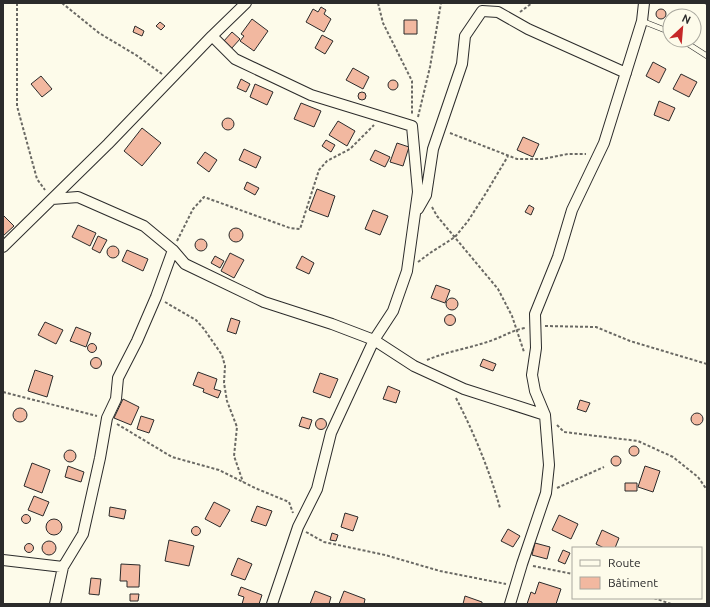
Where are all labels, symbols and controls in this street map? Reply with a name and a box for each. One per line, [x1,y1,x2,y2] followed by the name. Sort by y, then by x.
[662,8,702,48] north arrow
[680,12,693,26] text: N
[572,547,702,599] legend
[608,556,641,569] text: Route
[608,576,658,589] text: Bâtiment

